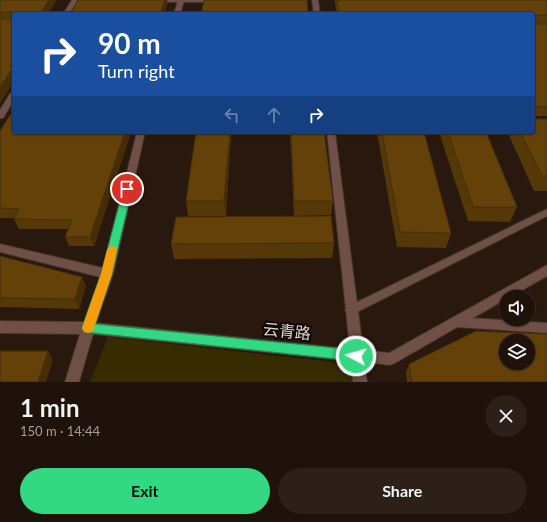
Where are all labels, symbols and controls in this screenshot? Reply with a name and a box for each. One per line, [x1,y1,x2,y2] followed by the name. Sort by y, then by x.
[98,26,161,60] text: 90 m
[32,28,84,80] icon: right
[98,60,175,82] text: Turn right
[221,104,243,126] icon: left
[263,104,285,126] icon: ahead
[305,104,327,126] icon: right
[110,172,144,206] pin
[116,178,138,200] icon: arrive
[499,290,535,370] map controls
[499,290,535,326] button: sound
[262,319,312,342] street label: 云青路
[499,334,535,370] button: layers
[335,335,377,377] position arrow
[20,393,80,422] text: 1 min
[485,395,527,437] button: close
[20,423,100,439] text: 150 m · 14:44
[20,468,270,514] button: Exit
[278,468,527,514] button: Share

